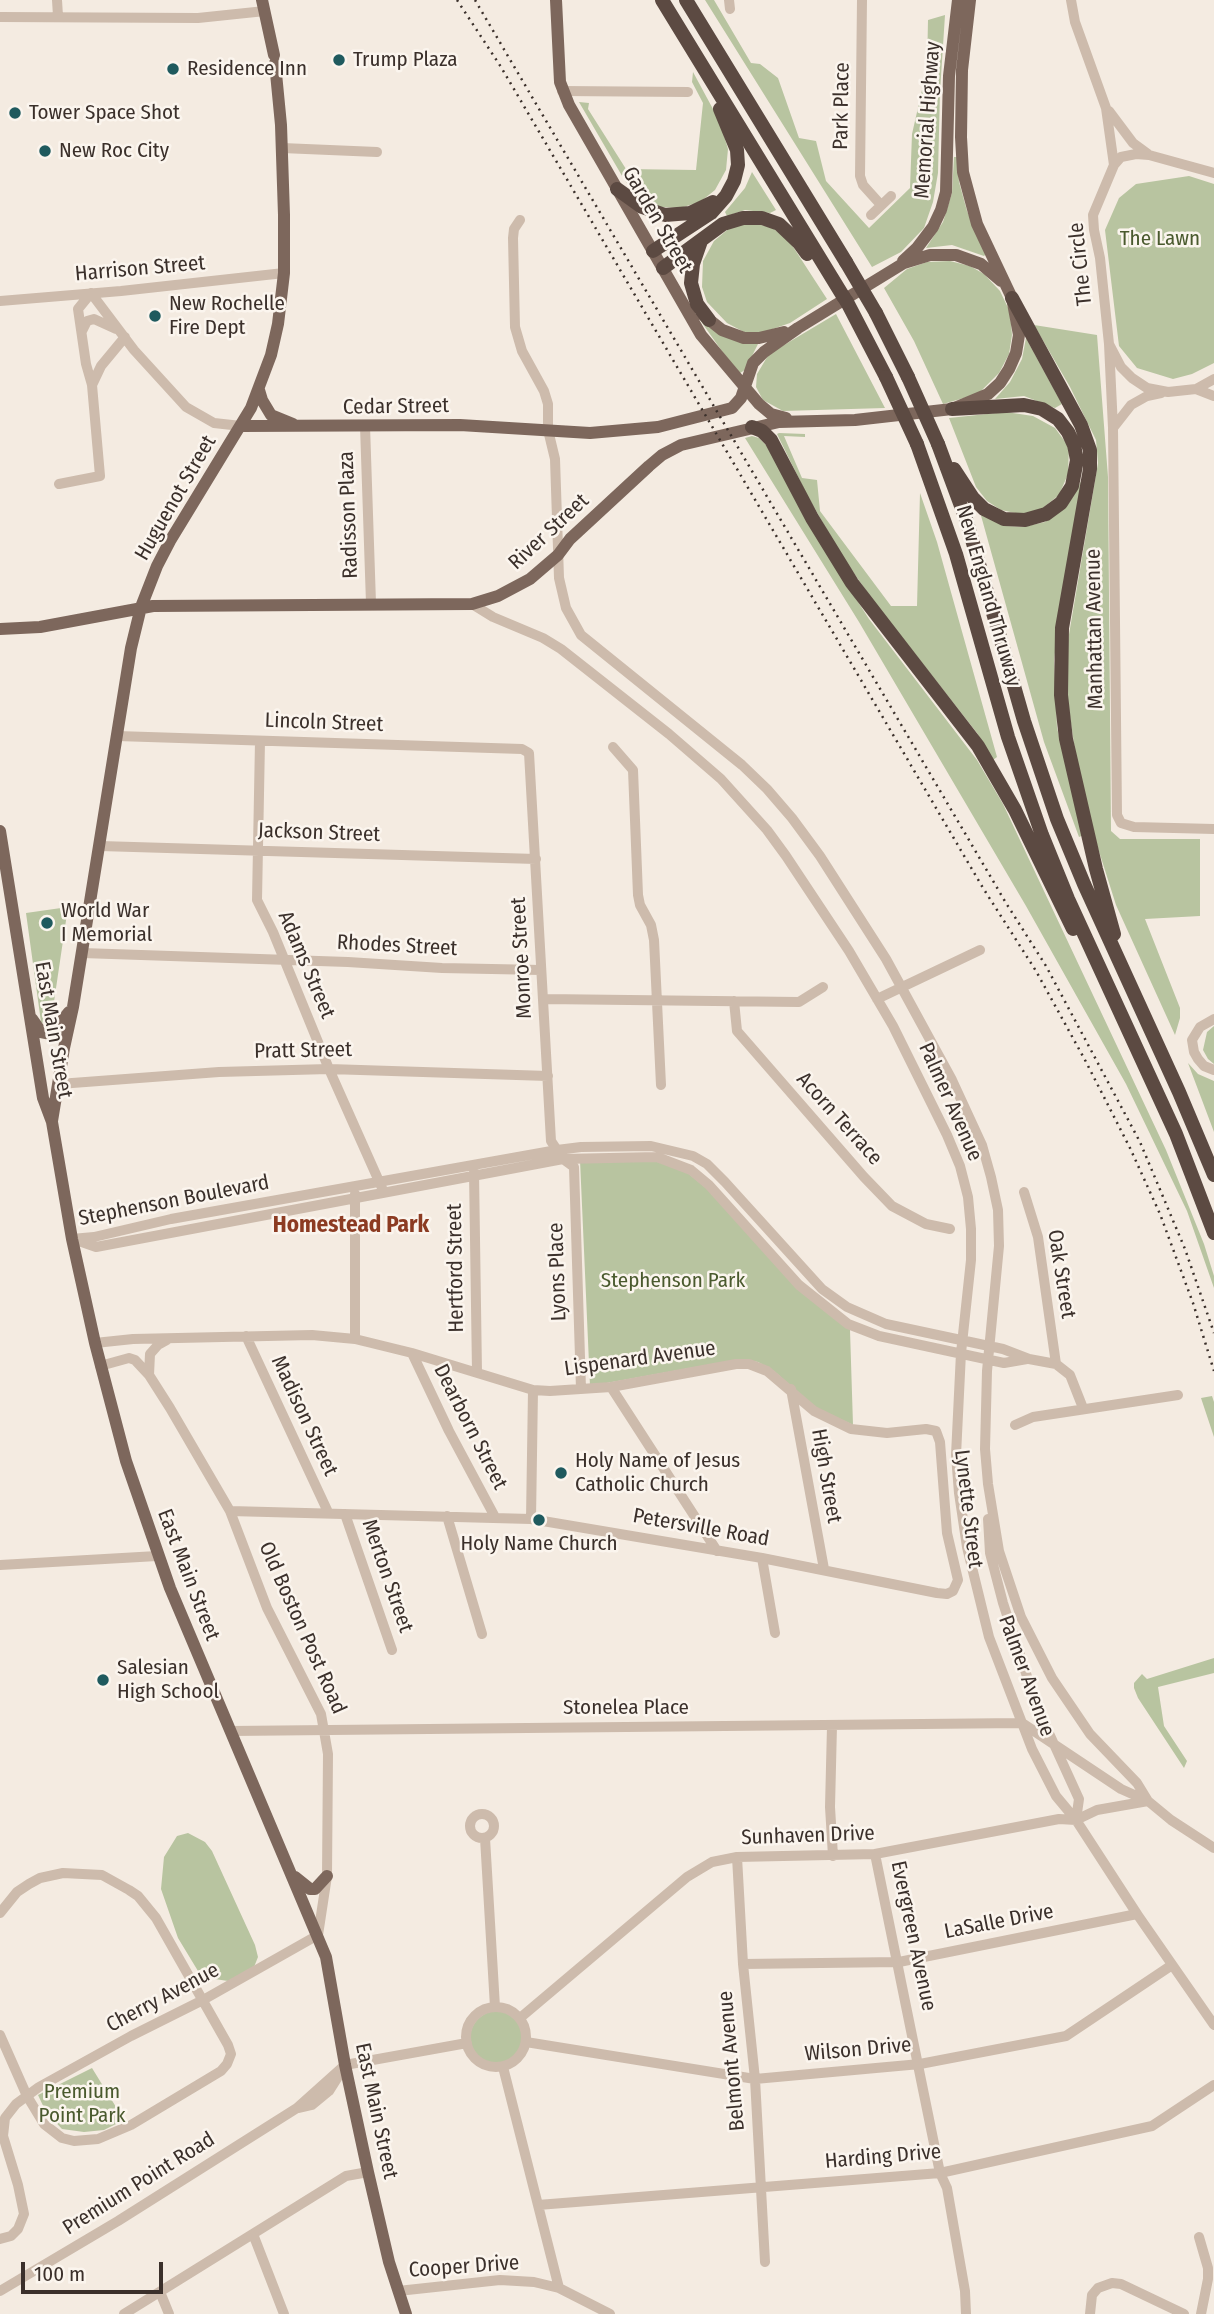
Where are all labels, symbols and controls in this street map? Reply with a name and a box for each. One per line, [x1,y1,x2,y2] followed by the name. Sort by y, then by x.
[910,41,946,199] street label: Memorial Highway
[353,47,457,73] place label: Trump Plaza
[331,52,347,68] marker: Trump Plaza
[187,56,307,82] place label: Residence Inn
[165,61,181,77] marker: Residence Inn
[829,62,855,150] street label: Park Place
[29,100,180,126] place label: Tower Space Shot
[7,105,23,121] marker: Tower Space Shot
[59,138,169,164] place label: New Roc City
[37,143,53,159] marker: New Roc City
[617,162,697,278] street label: Garden Street
[1064,221,1098,307] street label: The Circle
[1120,226,1200,252] park label: The Lawn
[74,251,206,287] street label: Harrison Street
[169,291,285,341] place label: New Rochelle Fire Dept
[147,308,163,324] marker: New Rochelle Fire Dept
[343,393,449,421] street label: Cedar Street
[130,431,222,565] street label: Huguenot Street
[334,451,364,579] street label: Radisson Plaza
[504,489,594,575] street label: River Street
[950,503,1026,689] street label: New England Thruway
[1081,548,1109,710] street label: Manhattan Avenue
[264,708,384,738] street label: Lincoln Street
[257,818,381,848] street label: Jackson Street
[506,897,538,1019] street label: Monroe Street
[61,898,152,948] place label: World War I Memorial
[272,907,340,1023] street label: Adams Street
[39,915,55,931] marker: World War I Memorial
[336,930,458,962] street label: Rhodes Street
[29,960,77,1100] street label: East Main Street
[254,1038,352,1064] street label: Pratt Street
[913,1039,987,1165] street label: Palmer Avenue
[791,1067,887,1171] street label: Acorn Terrace
[77,1170,271,1232] street label: Stephenson Boulevard
[442,1203,470,1333] street label: Hertford Street
[273,1212,429,1240] district label: Homestead Park
[544,1222,572,1322] street label: Lyons Place
[1042,1228,1080,1320] street label: Oak Street
[601,1268,745,1294] park label: Stephenson Park
[563,1336,717,1382] street label: Lispenard Avenue
[265,1352,343,1480] street label: Madison Street
[428,1360,512,1494] street label: Dearborn Street
[805,1427,847,1525] street label: High Street
[575,1448,740,1498] place label: Holy Name of Jesus Catholic Church
[948,1448,988,1570] street label: Lynette Street
[553,1465,569,1481] marker: Holy Name of Jesus Catholic Church
[631,1504,771,1552] street label: Petersville Road
[151,1506,225,1644] street label: East Main Street
[531,1512,547,1528] marker: Holy Name Church
[356,1516,418,1636] street label: Merton Street
[460,1531,618,1557] place label: Holy Name Church
[253,1538,351,1718] street label: Old Boston Post Road
[992,1612,1060,1740] street label: Palmer Avenue
[117,1655,219,1705] place label: Salesian High School
[95,1672,111,1688] marker: Salesian High School
[563,1695,689,1721] street label: Stonelea Place
[741,1821,875,1851] street label: Sunhaven Drive
[885,1859,941,2013] street label: Evergreen Avenue
[942,1899,1056,1945] street label: LaSalle Drive
[102,1958,224,2038] street label: Cherry Avenue
[713,1990,751,2132] street label: Belmont Avenue
[804,2033,912,2067] street label: Wilson Drive
[349,2041,403,2181] street label: East Main Street
[39,2079,125,2129] park label: Premium Point Park
[58,2127,220,2241] street label: Premium Point Road
[824,2139,942,2175] street label: Harding Drive
[24,2248,166,2292] scale bar
[408,2251,520,2283] street label: Cooper Drive
[34,2261,85,2287] text: 100 m

